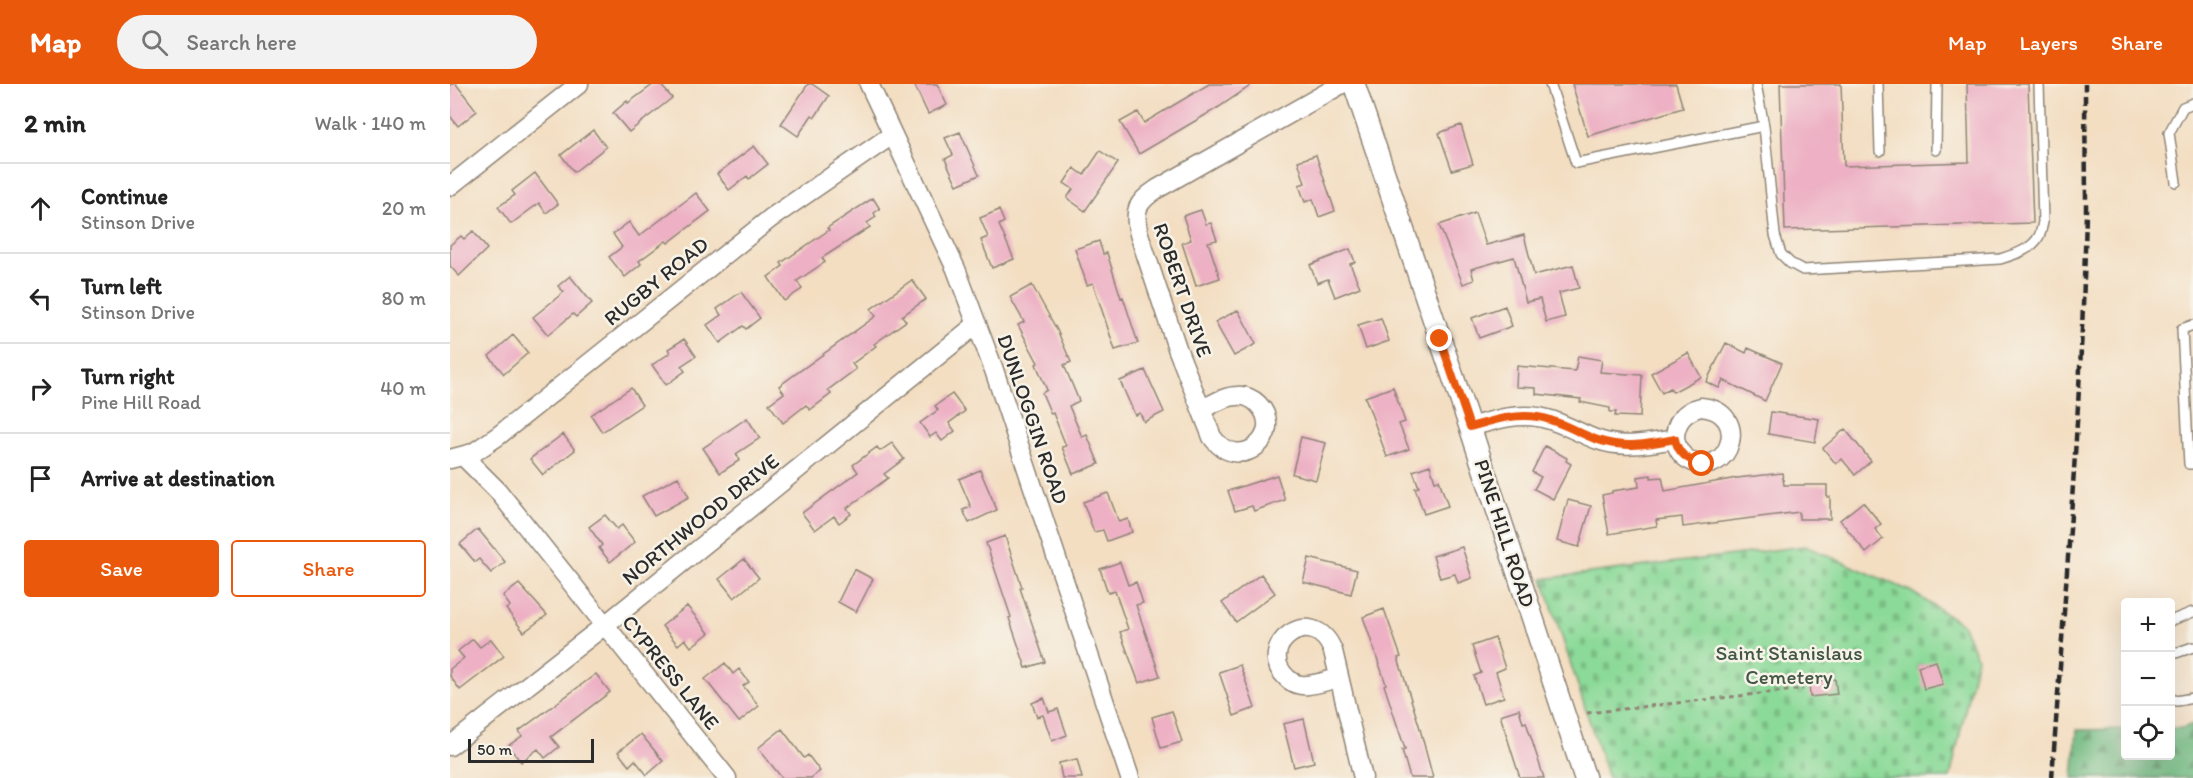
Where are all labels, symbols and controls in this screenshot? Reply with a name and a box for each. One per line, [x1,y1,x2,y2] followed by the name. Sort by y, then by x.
[117,15,537,69] search box
[30,25,81,59] text: Map
[138,26,171,59] icon: search
[186,29,297,56] text: Search here
[1948,30,1987,55] text: Map
[2020,30,2078,55] text: Layers
[2111,30,2163,55] text: Share
[24,107,86,139] text: 2 min
[315,111,426,135] text: Walk · 140 m
[81,183,168,210] text: Continue
[24,192,57,225] icon: ahead
[382,196,426,220] text: 20 m
[81,210,195,234] text: Stinson Drive
[1148,220,1218,360] street label: ROBERT DRIVE
[599,231,713,331] street label: RUGBY ROAD
[81,273,162,300] text: Turn left
[24,282,57,315] icon: left
[381,286,426,310] text: 80 m
[81,300,195,324] text: Stinson Drive
[1426,325,1452,351] route end
[992,331,1074,507] street label: DUNLOGGIN ROAD
[81,363,175,390] text: Turn right
[24,372,57,405] icon: right
[380,376,426,400] text: 40 m
[81,390,201,414] text: Pine Hill Road
[617,448,784,590] street label: NORTHWOOD DRIVE
[1688,450,1714,476] route start
[1469,456,1541,610] street label: PINE HILL ROAD
[24,462,57,495] icon: arrive
[81,465,275,492] text: Arrive at destination
[24,540,219,597] button: Save
[231,540,426,597] button: Share
[2121,598,2175,760] map controls
[2121,598,2175,652] button: +
[617,610,725,734] street label: CYPRESS LANE
[1715,640,1863,689] park label: Saint Stanislaus Cemetery
[2121,652,2175,706] button: −
[2121,706,2175,760] button: locate
[468,736,594,764] scale bar
[477,740,512,759] text: 50 m

